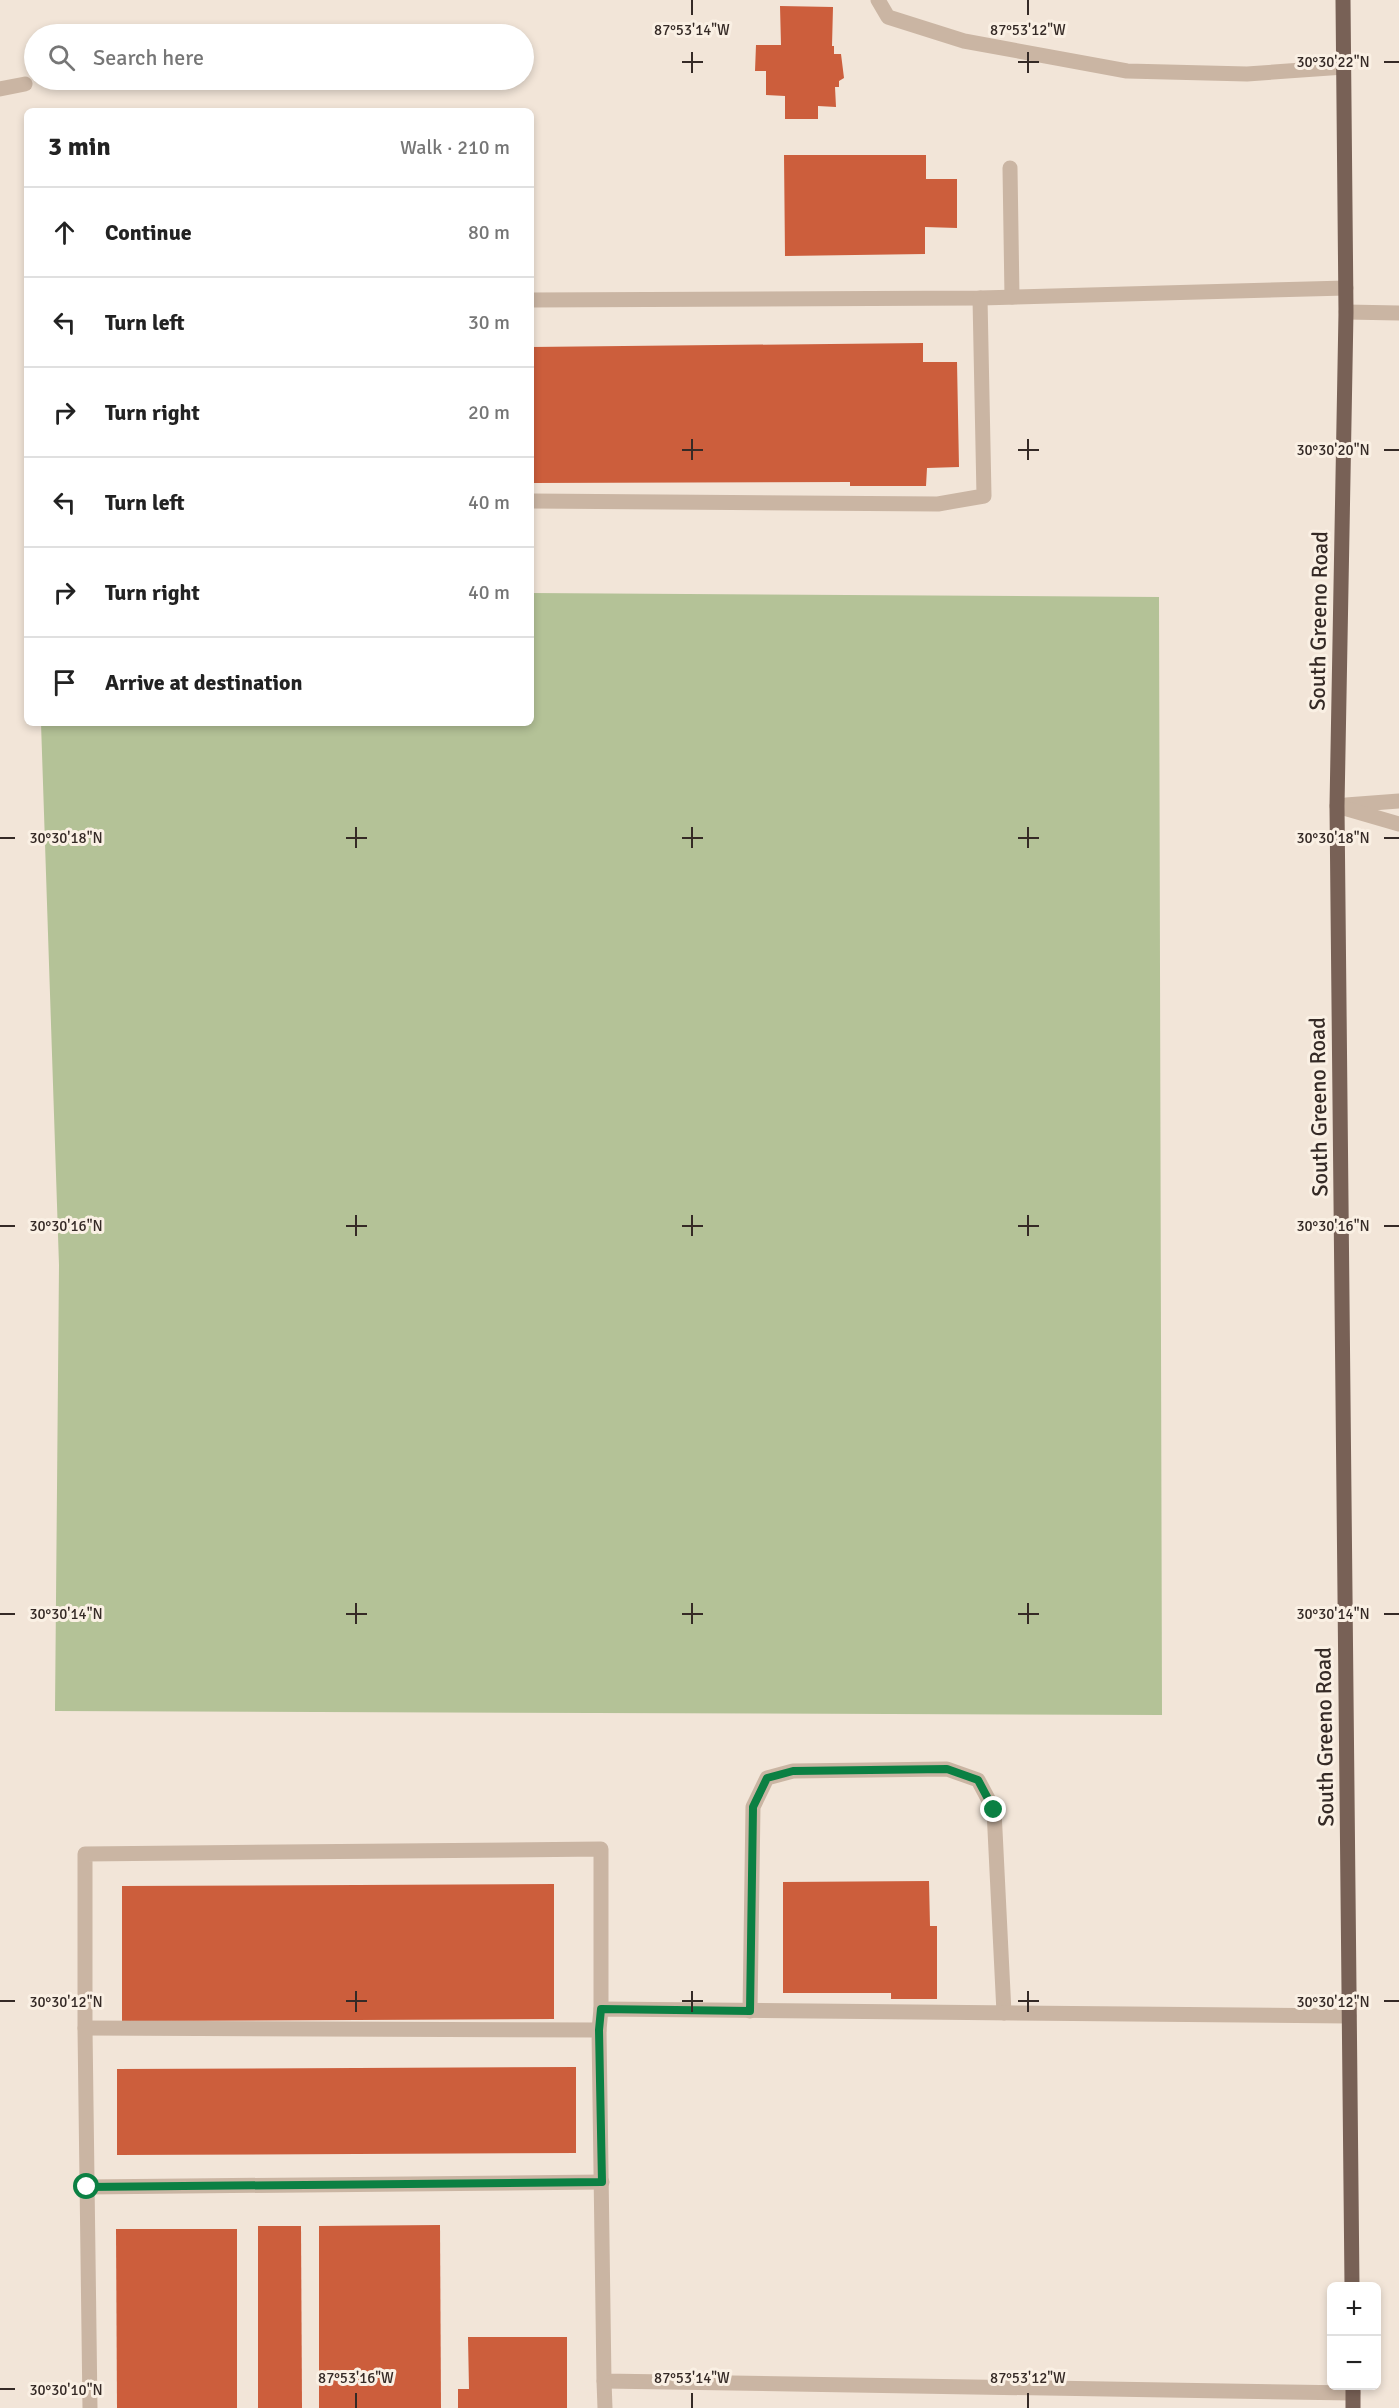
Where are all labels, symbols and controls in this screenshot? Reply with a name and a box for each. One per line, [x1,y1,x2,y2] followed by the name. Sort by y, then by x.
[654,21,730,39] text: 87°53'14"W
[990,21,1066,39] text: 87°53'12"W
[24,24,534,90] search box
[45,41,78,74] icon: search
[93,44,204,71] text: Search here
[1296,53,1370,71] text: 30°30'22"N
[48,131,111,163] text: 3 min
[400,135,510,160] text: Walk · 210 m
[48,216,81,249] icon: ahead
[105,219,192,246] text: Continue
[468,220,510,245] text: 80 m
[48,306,81,339] icon: left
[105,309,185,336] text: Turn left
[468,310,510,335] text: 30 m
[48,396,81,429] icon: right
[105,399,200,426] text: Turn right
[468,400,510,425] text: 20 m
[1296,441,1370,459] text: 30°30'20"N
[48,486,81,519] icon: left
[105,489,185,516] text: Turn left
[468,490,510,515] text: 40 m
[1303,531,1334,711] street label: South Greeno Road
[48,576,81,609] icon: right
[105,579,200,606] text: Turn right
[468,580,510,605] text: 40 m
[48,666,81,699] icon: arrive
[105,669,302,696] text: Arrive at destination
[29,829,103,847] text: 30°30'18"N
[1296,829,1370,847] text: 30°30'18"N
[1303,1017,1334,1197] street label: South Greeno Road
[29,1217,103,1235] text: 30°30'16"N
[1296,1217,1370,1235] text: 30°30'16"N
[29,1605,103,1623] text: 30°30'14"N
[1296,1605,1370,1623] text: 30°30'14"N
[1309,1647,1340,1827] street label: South Greeno Road
[980,1796,1006,1822] route end
[29,1993,103,2011] text: 30°30'12"N
[1296,1993,1370,2011] text: 30°30'12"N
[73,2173,99,2199] route start
[1327,2282,1381,2390] map controls
[1327,2282,1381,2336] button: +
[1327,2336,1381,2390] button: −
[318,2369,394,2387] text: 87°53'16"W
[654,2369,730,2387] text: 87°53'14"W
[990,2369,1066,2387] text: 87°53'12"W
[29,2381,103,2399] text: 30°30'10"N

